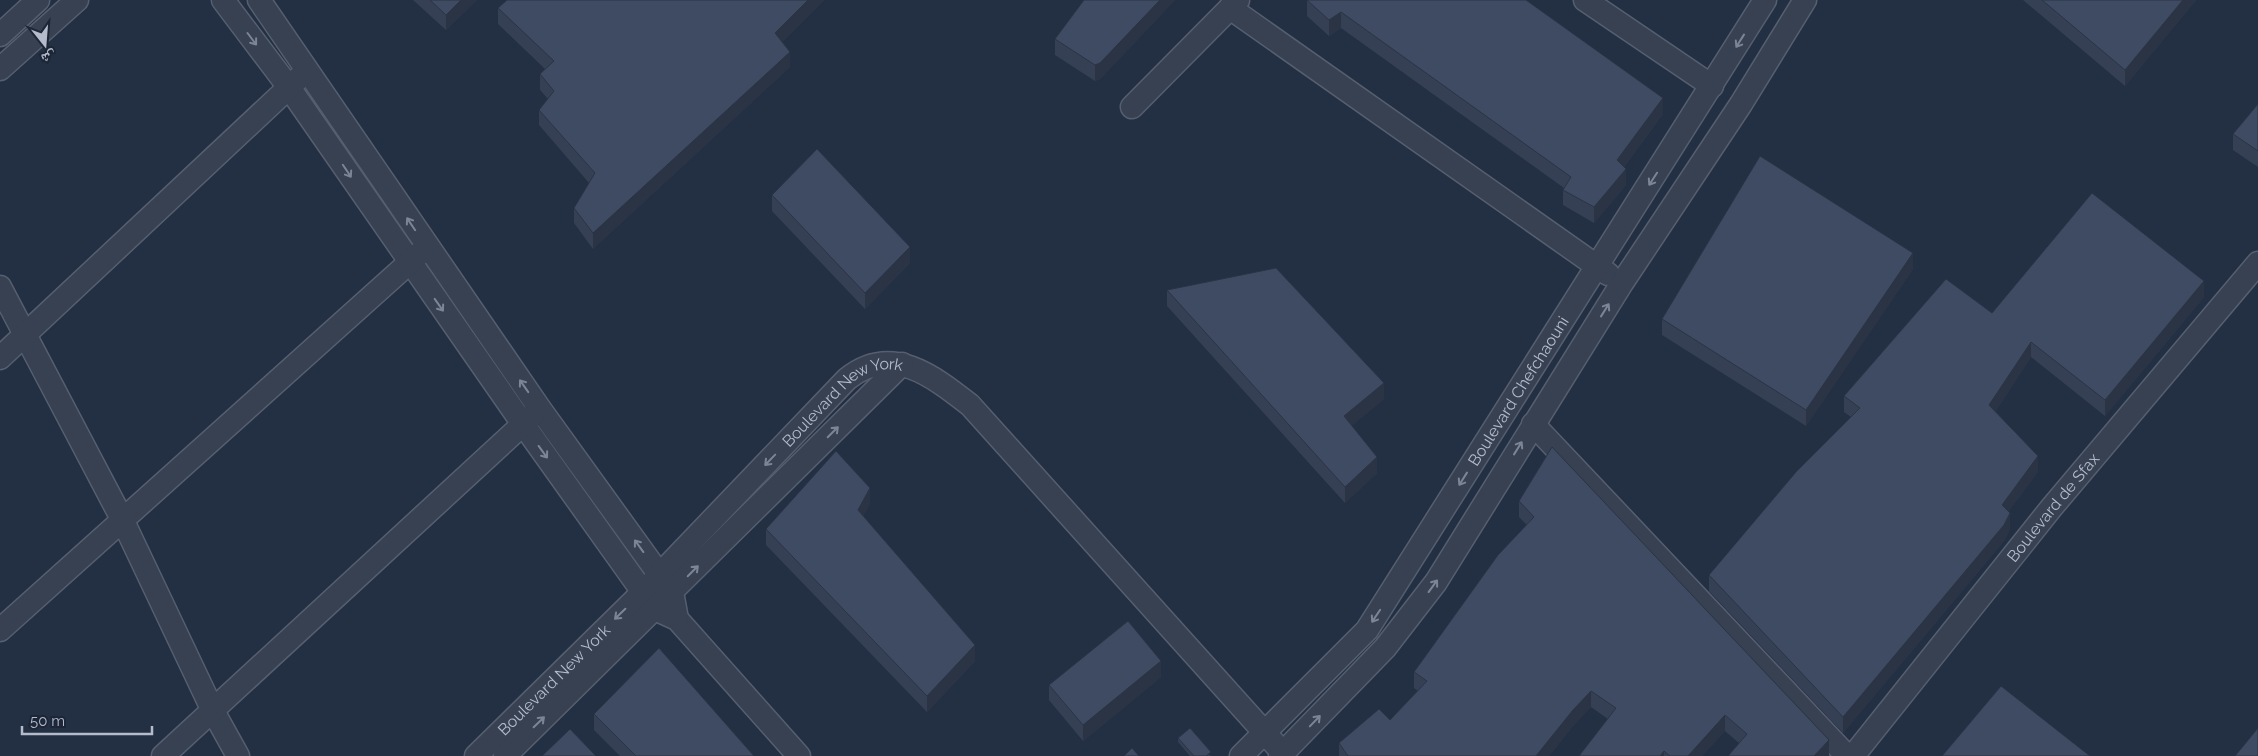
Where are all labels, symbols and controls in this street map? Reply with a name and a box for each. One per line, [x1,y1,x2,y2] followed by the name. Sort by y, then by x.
[20,20,70,70] north arrow
[247,32,258,45] one-way arrow
[1734,34,1744,48] one-way arrow
[39,47,58,67] text: ش
[342,164,352,178] one-way arrow
[1647,171,1657,185] one-way arrow
[406,217,416,231] one-way arrow
[434,298,444,312] one-way arrow
[1600,304,1610,318] one-way arrow
[1464,313,1572,469] street label: Boulevard Chefchaouni
[778,354,905,451] street label: Boulevard New York
[519,379,529,393] one-way arrow
[827,426,839,438] one-way arrow
[1514,441,1524,455] one-way arrow
[538,445,548,459] one-way arrow
[2003,449,2103,565] street label: Boulevard de Sfax
[764,453,776,466] one-way arrow
[1458,472,1469,486] one-way arrow
[634,539,644,553] one-way arrow
[687,565,699,577] one-way arrow
[1427,580,1438,593] one-way arrow
[614,608,627,620] one-way arrow
[1371,609,1382,623] one-way arrow
[494,620,614,739] street label: Boulevard New York
[22,704,152,736] scale bar
[30,712,65,730] text: 50 m
[1308,715,1321,727] one-way arrow
[533,716,546,728] one-way arrow

